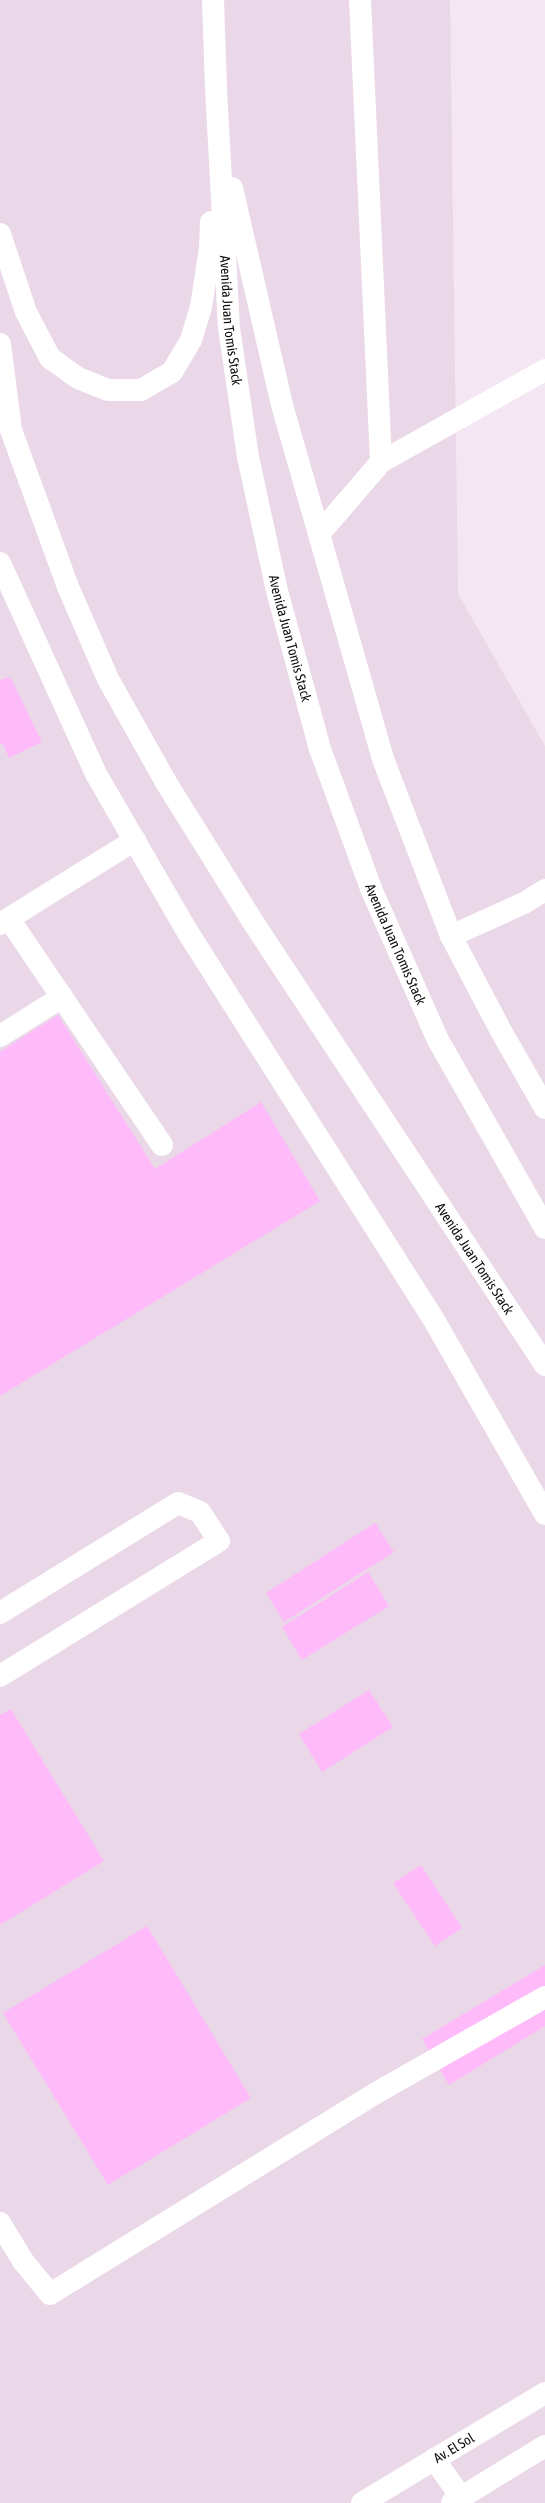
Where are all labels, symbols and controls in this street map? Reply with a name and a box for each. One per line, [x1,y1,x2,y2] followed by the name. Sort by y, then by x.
[217,255,245,386] street label: Avenida Juan Tomis Stack
[266,574,315,703] street label: Avenida Juan Tomis Stack
[362,882,429,1007] street label: Avenida Juan Tomis Stack
[432,1200,517,1317] street label: Avenida Juan Tomis Stack
[431,2429,477,2466] street label: Av. El Sol

